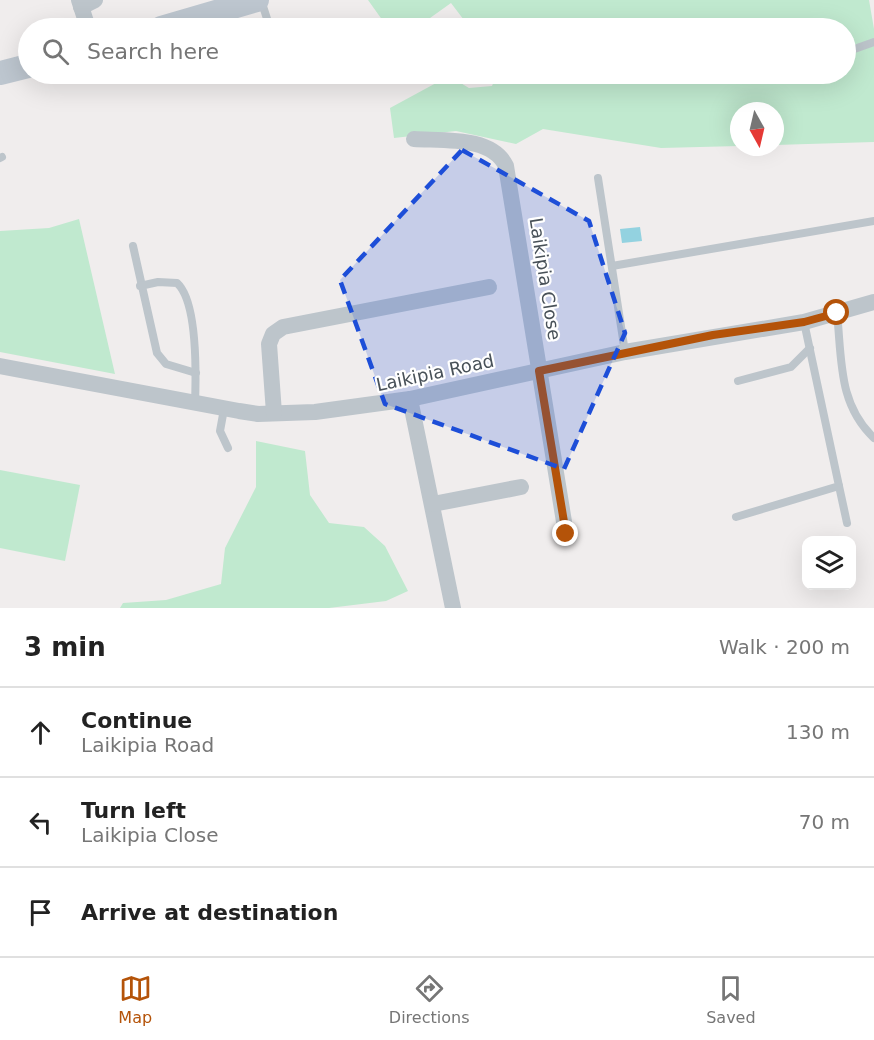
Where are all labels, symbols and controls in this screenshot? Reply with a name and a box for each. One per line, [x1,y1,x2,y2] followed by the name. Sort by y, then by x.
[18,18,856,84] search box
[39,35,72,68] icon: search
[87,39,219,64] text: Search here
[730,102,784,156] north arrow
[525,216,566,342] street label: Laikipia Close
[823,299,849,325] route start
[374,350,496,395] street label: Laikipia Road
[552,520,578,546] route end
[802,536,856,590] map controls
[802,536,856,590] button: layers
[24,632,106,662] text: 3 min
[719,635,850,659] text: Walk · 200 m
[81,708,192,733] text: Continue
[24,716,57,749] icon: ahead
[786,720,850,744] text: 130 m
[81,733,214,757] text: Laikipia Road
[81,798,186,823] text: Turn left
[24,806,57,839] icon: left
[799,810,850,834] text: 70 m
[81,823,218,847] text: Laikipia Close
[24,896,57,929] icon: arrive
[81,900,338,925] text: Arrive at destination
[118,972,152,1027] tab: Map
[389,972,469,1027] tab: Directions
[706,972,756,1027] tab: Saved

